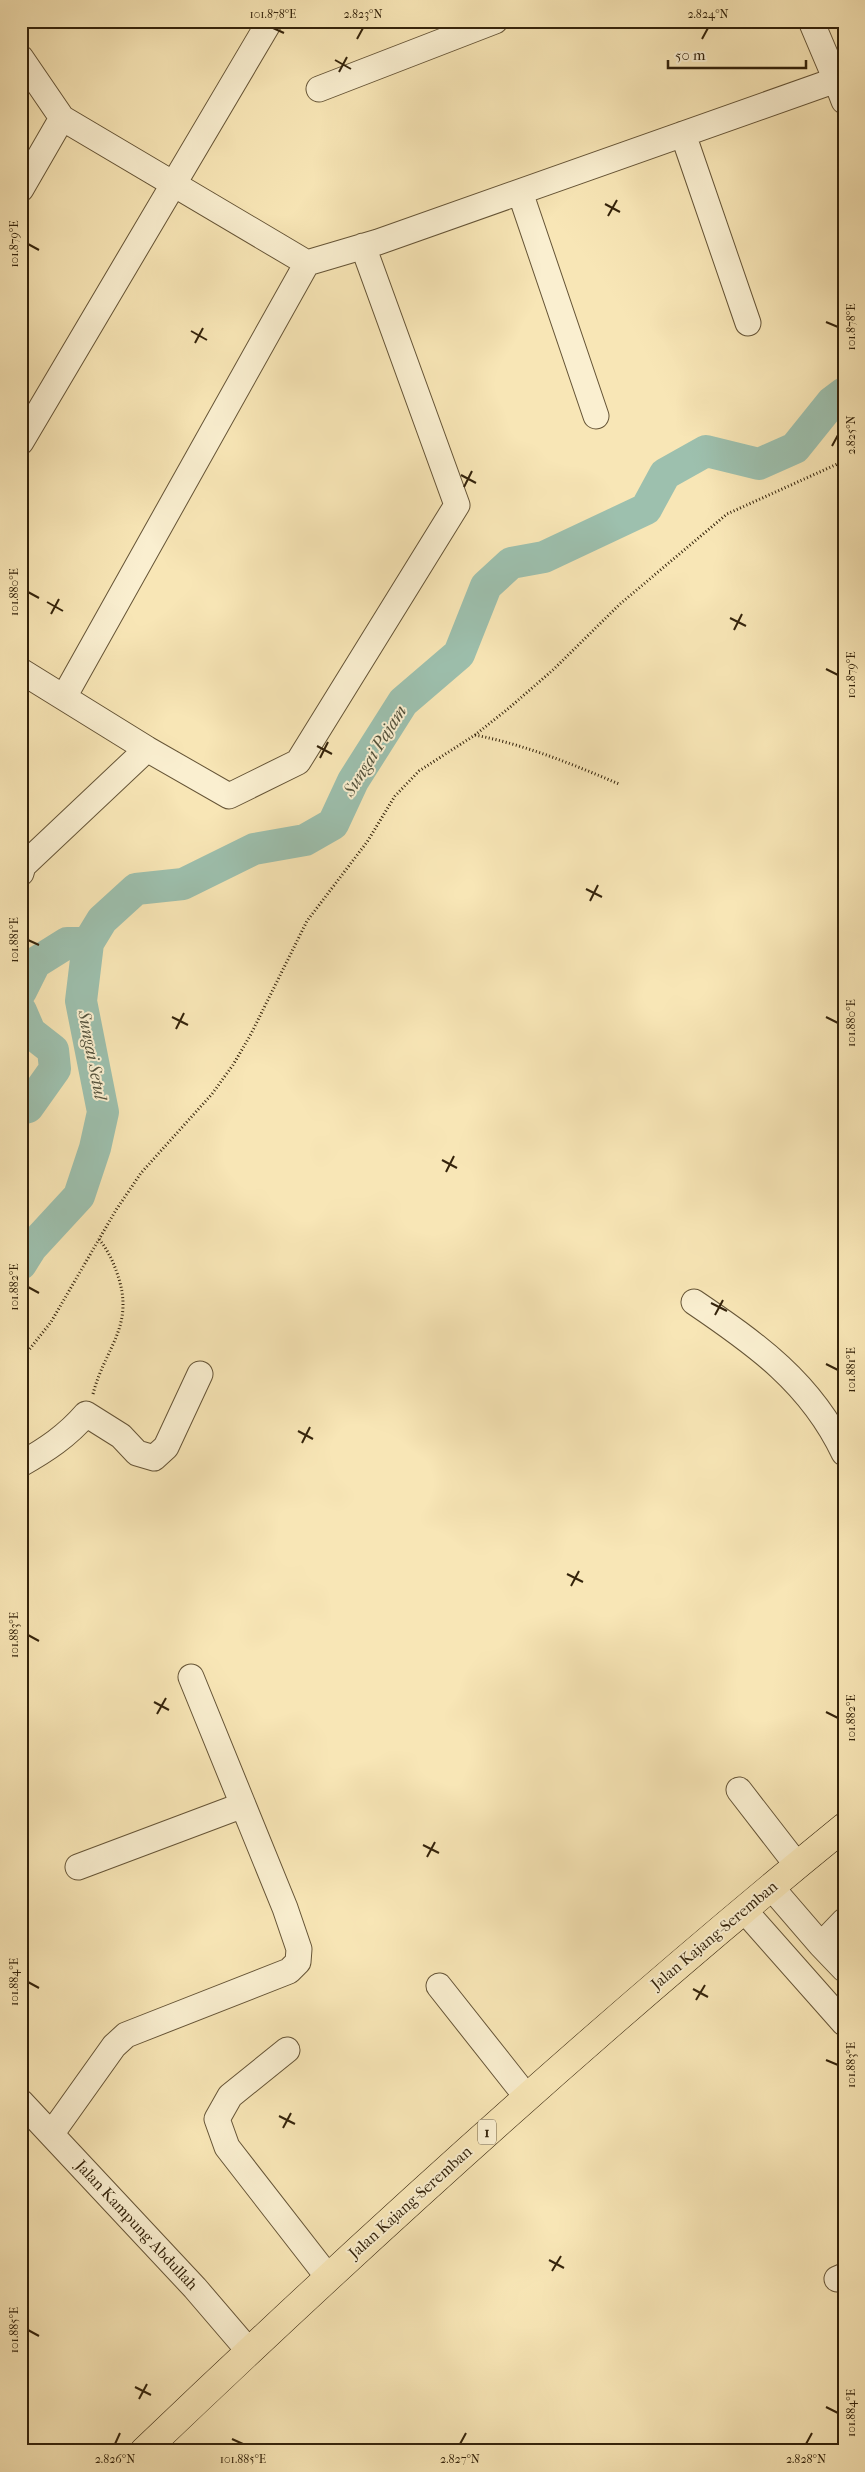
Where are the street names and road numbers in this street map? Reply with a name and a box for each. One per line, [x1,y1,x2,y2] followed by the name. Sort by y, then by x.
[645,1876,782,1995] street label: Jalan Kajang-Seremban
[478,2120,496,2144] road number: 1
[343,2141,476,2264] street label: Jalan Kajang-Seremban
[70,2155,202,2294] street label: Jalan Kampung Abdullah

